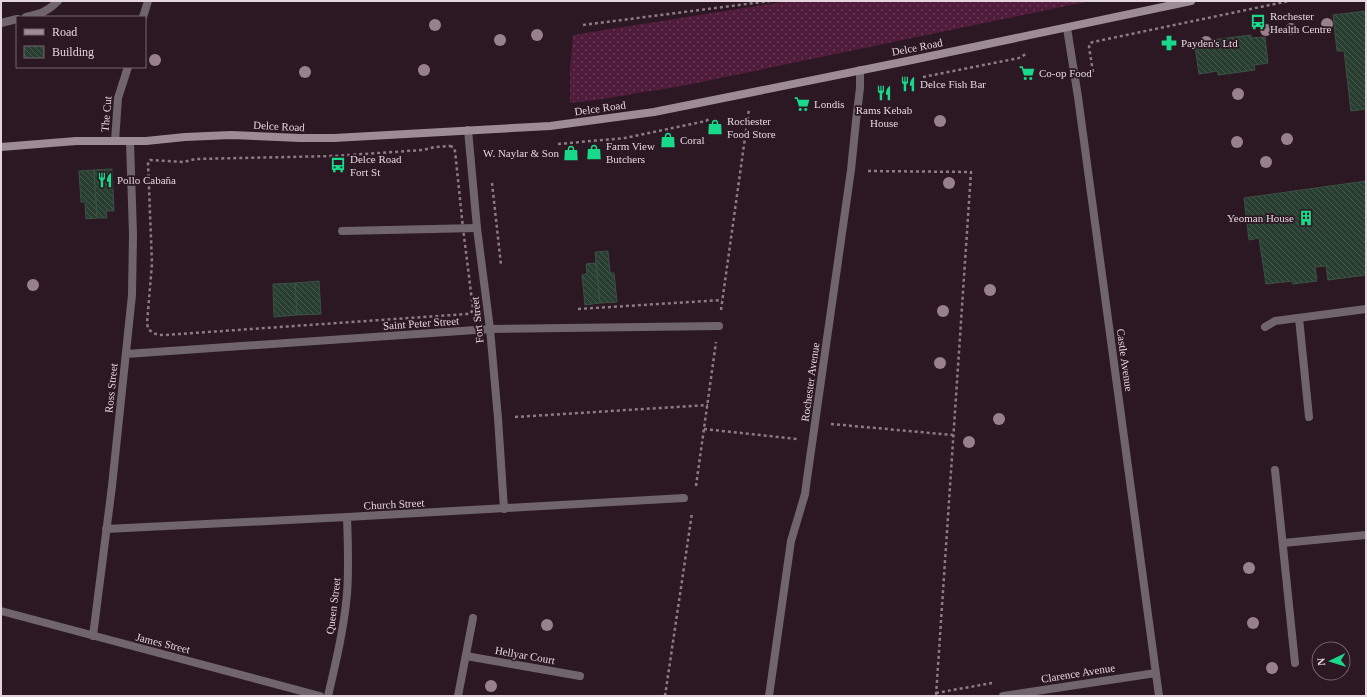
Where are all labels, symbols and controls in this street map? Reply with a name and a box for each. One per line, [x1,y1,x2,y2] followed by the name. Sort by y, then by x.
[1270,10,1332,35] place label: Rochester Health Centre
[1249,13,1267,31] bus stop icon: Rochester Health Centre
[16,16,146,68] legend
[52,25,77,39] text: Road
[1160,34,1178,52] pharmacy icon: Payden's Ltd
[891,36,944,58] street label: Delce Road
[1181,37,1238,49] place label: Payden's Ltd
[52,45,94,59] text: Building
[1018,64,1036,82] supermarket icon: Co-op Food
[1039,67,1092,79] place label: Co-op Food
[899,75,917,93] restaurant icon: Delce Fish Bar
[920,78,986,90] place label: Delce Fish Bar
[875,84,893,102] restaurant icon: Rams Kebab House
[793,95,811,113] supermarket icon: Londis
[98,96,114,132] street label: The Cut
[574,98,627,118] street label: Delce Road
[814,98,845,110] place label: Londis
[856,104,913,129] place label: Rams Kebab House
[727,115,776,140] place label: Rochester Food Store
[706,118,724,136] shop icon: Rochester Food Store
[253,119,306,133] street label: Delce Road
[659,131,677,149] shop icon: Coral
[680,134,704,146] place label: Coral
[606,140,655,165] place label: Farm View Butchers
[585,143,603,161] shop icon: Farm View Butchers
[562,144,580,162] shop icon: W. Naylar & Son
[483,147,559,159] place label: W. Naylar & Son
[350,153,402,178] place label: Delce Road Fort St
[329,156,347,174] bus stop icon: Delce Road Fort St
[96,171,114,189] restaurant icon: Pollo Cabaña
[117,174,176,186] place label: Pollo Cabaña
[1297,209,1315,227] building icon: Yeoman House
[1227,212,1294,224] place label: Yeoman House
[469,296,485,344] street label: Fort Street
[382,314,460,332] street label: Saint Peter Street
[1115,328,1135,392] street label: Castle Avenue
[799,342,821,422] street label: Rochester Avenue
[102,363,120,413] street label: Ross Street
[363,496,425,512] street label: Church Street
[324,577,342,635] street label: Queen Street
[135,630,191,656] street label: James Street
[1311,641,1351,681] north arrow
[494,644,556,666] street label: Hellyar Court
[1315,657,1327,666] text: N
[1040,661,1116,685] street label: Clarence Avenue

